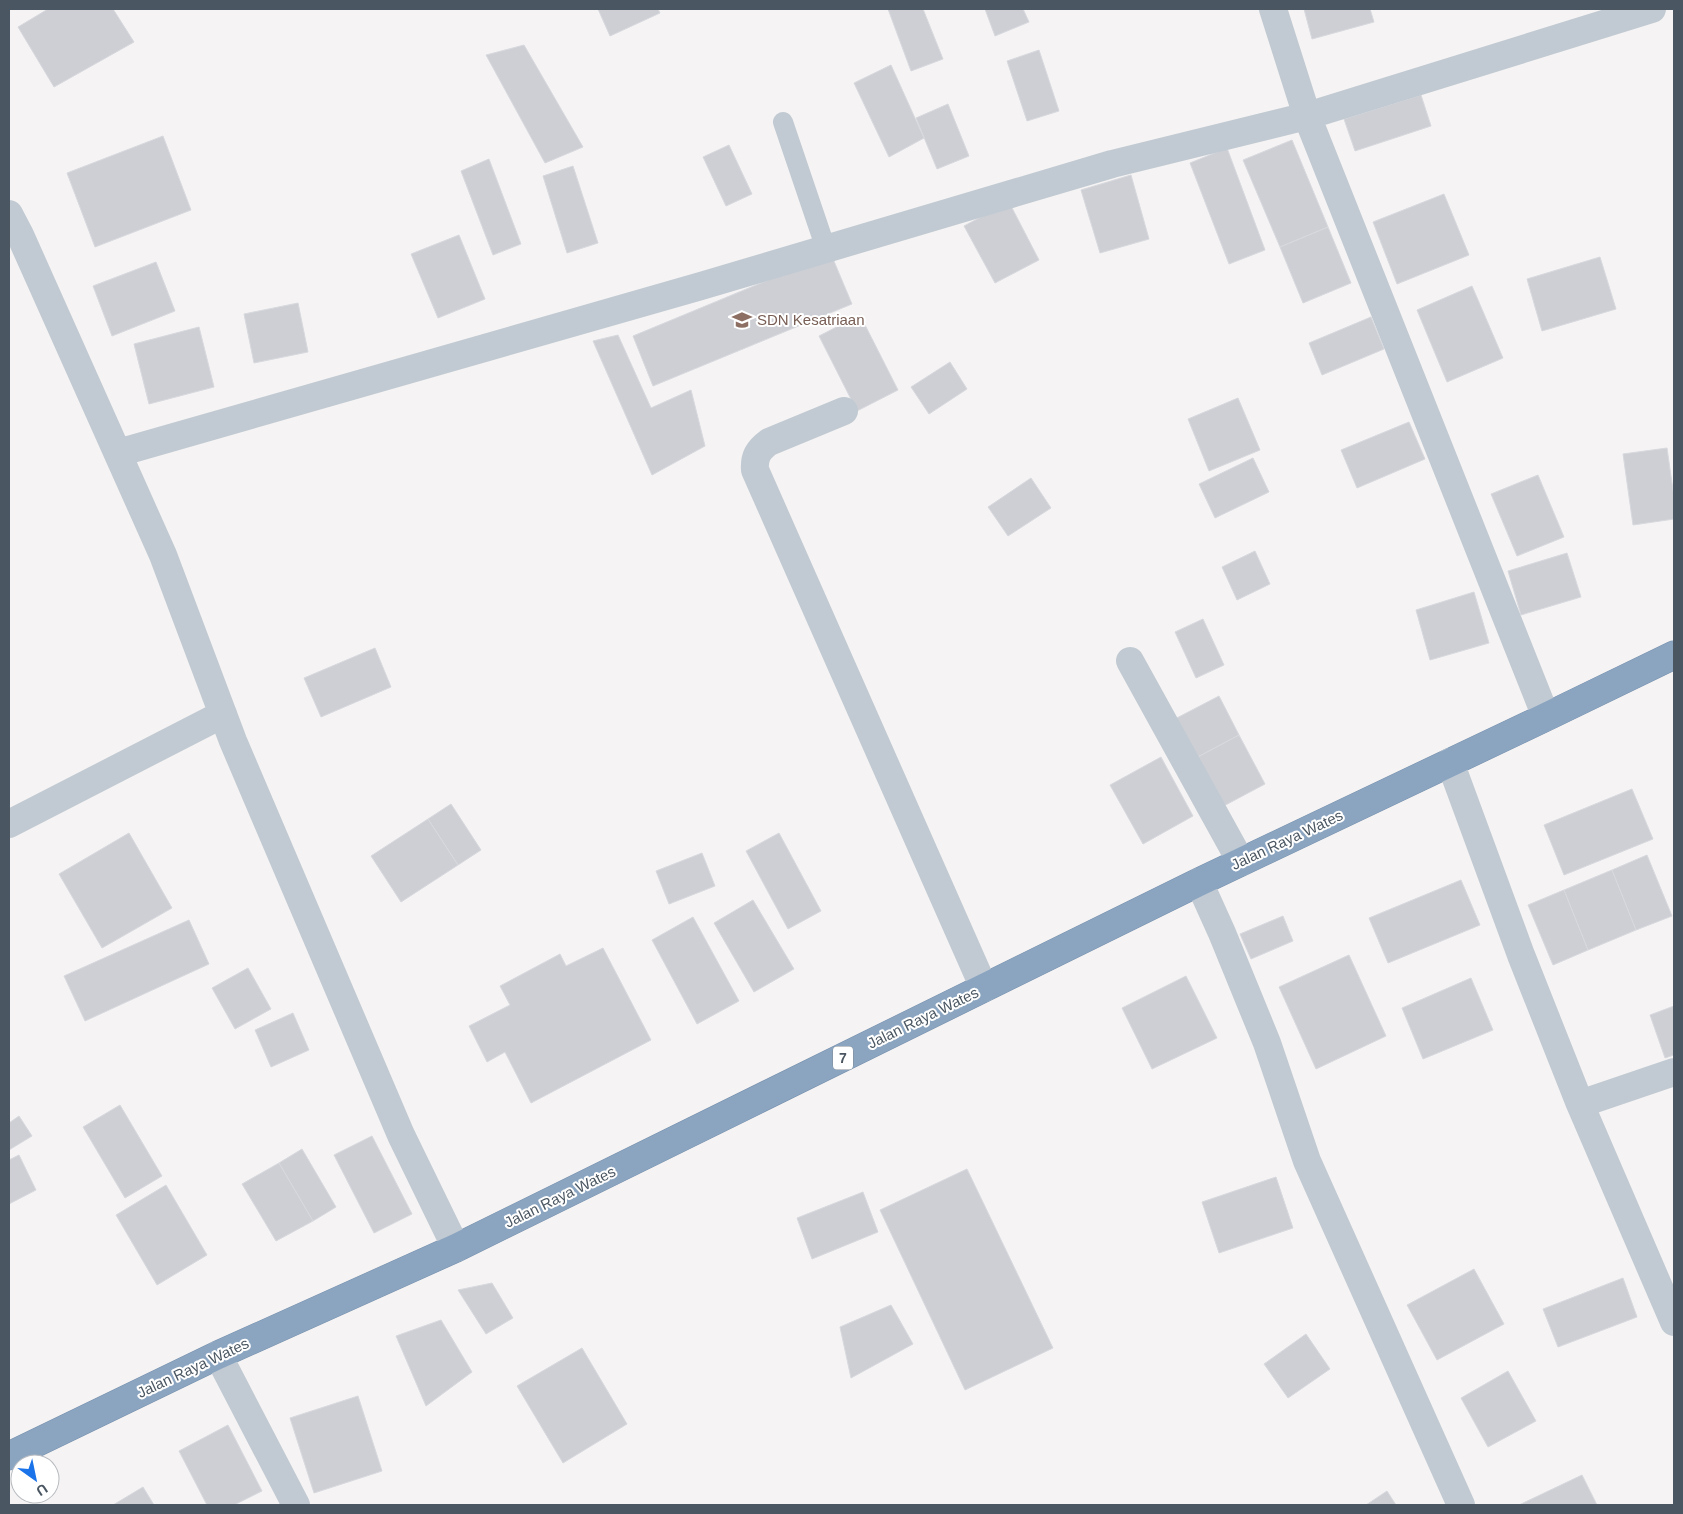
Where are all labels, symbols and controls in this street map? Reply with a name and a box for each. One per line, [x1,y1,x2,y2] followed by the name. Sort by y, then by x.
[731,309,753,331] school or university icon: SDN Kesatriaan
[757,311,865,328] place label: SDN Kesatriaan
[1228,806,1345,873] street label: Jalan Raya Wates
[865,983,981,1052] street label: Jalan Raya Wates
[833,1046,853,1070] road number: 7
[502,1162,618,1231] street label: Jalan Raya Wates
[134,1334,251,1401] street label: Jalan Raya Wates
[10,1454,60,1504] north arrow
[33,1480,51,1499] text: U

